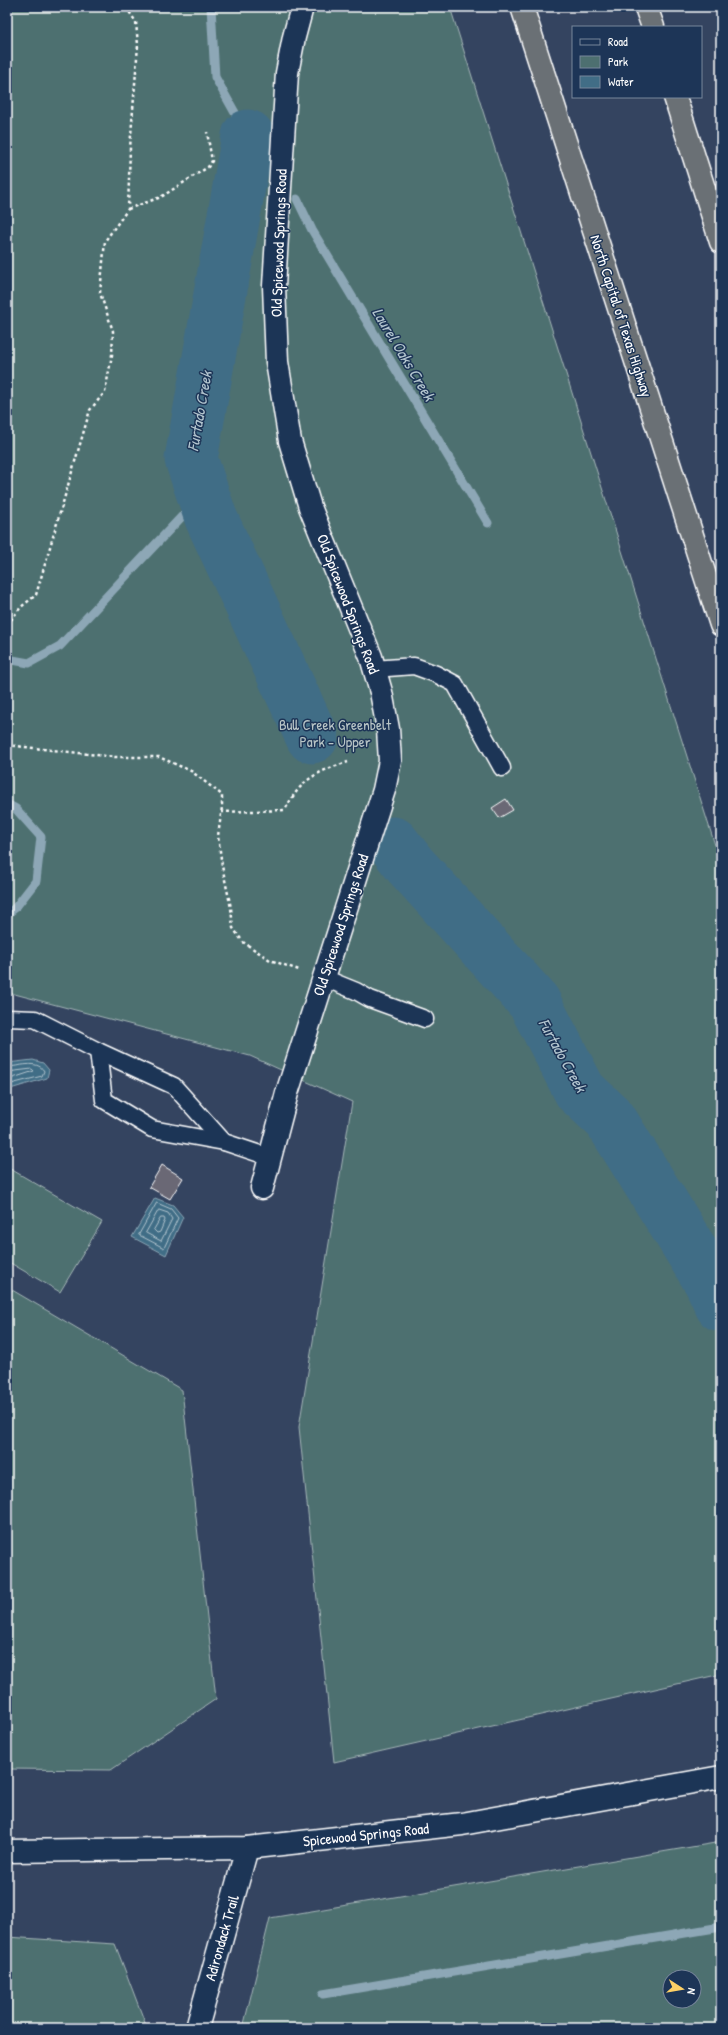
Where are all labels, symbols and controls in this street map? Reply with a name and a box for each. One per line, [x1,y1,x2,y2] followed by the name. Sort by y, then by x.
[572,26,702,98] legend
[608,33,628,50] text: Road
[608,53,628,70] text: Park
[608,73,634,90] text: Water
[265,168,292,317] street label: Old Spicewood Springs Road
[585,232,658,400] street label: North Capital of Texas Highway
[368,303,441,406] water label: Laurel Oaks Creek
[181,368,217,453] water label: Furtado Creek
[312,531,385,677] street label: Old Spicewood Springs Road
[279,714,392,752] park label: Bull Creek Greenbelt Park - Upper
[308,851,373,999] street label: Old Spicewood Springs Road
[534,1014,593,1097] water label: Furtado Creek
[302,1817,430,1852] street label: Spicewood Springs Road
[199,1892,244,1983] street label: Adirondack Trail
[662,1969,702,2009] north arrow
[684,1987,699,1996] text: N

